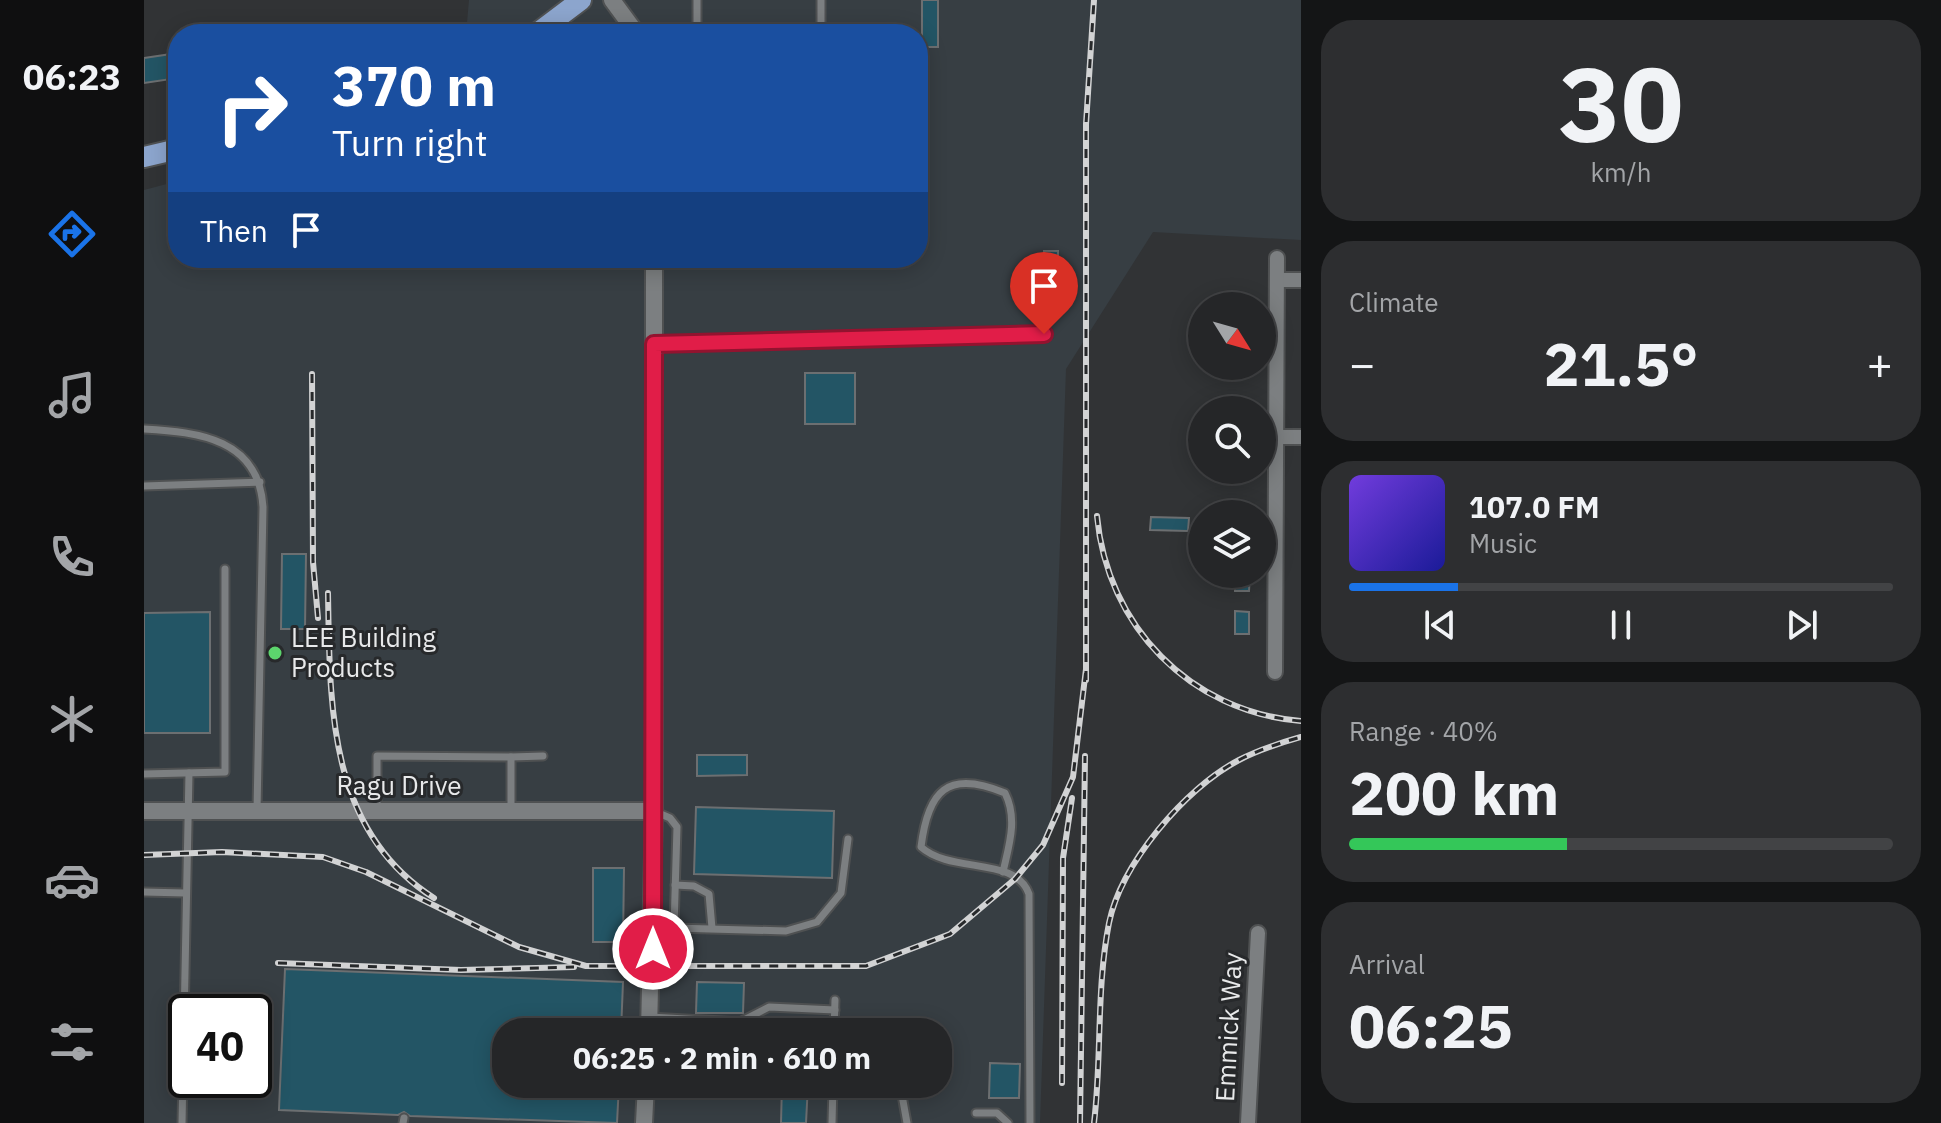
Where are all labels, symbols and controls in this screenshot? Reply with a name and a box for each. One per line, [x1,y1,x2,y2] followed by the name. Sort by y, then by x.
[1559,35,1683,171] text: 30
[332,49,496,121] text: 370 m
[23,53,121,100] text: 06:23
[200,56,304,160] icon: right
[332,119,488,166] text: Turn right
[1590,155,1652,189] text: km/h
[44,206,100,262] icon: directions
[284,208,328,252] icon: arrive
[200,211,268,250] text: Then
[1010,252,1078,334] pin
[1022,264,1066,308] icon: arrive
[1349,285,1439,319] text: Climate
[1188,292,1276,380] north arrow
[1188,292,1276,588] map controls
[1544,324,1698,403] text: 21.5°
[1349,335,1375,392] text: −
[1867,335,1893,392] text: +
[44,367,100,423] icon: music
[1188,396,1276,484] button: search
[1469,487,1600,526] text: 107.0 FM
[1188,500,1276,588] button: layers
[1469,526,1537,560] text: Music
[44,529,100,585] icon: phone
[1418,603,1462,647] icon: previous
[1599,603,1643,647] icon: pause
[1780,603,1824,647] icon: next
[291,620,436,684] place label: LEE Building Products
[266,644,284,662] marker: LEE Building Products
[44,691,100,747] icon: climate
[1349,714,1498,748] text: Range · 40%
[1349,753,1559,832] text: 200 km
[336,768,462,802] street label: Ragu Drive
[44,852,100,908] icon: car
[611,907,695,991] position arrow
[1349,947,1425,981] text: Arrival
[1207,951,1249,1103] street label: Emmick Way
[1349,986,1513,1065] text: 06:25
[168,994,272,1098] speed limit sign: 40
[44,1014,100,1070] icon: filters
[573,1038,871,1077] text: 06:25 · 2 min · 610 m

